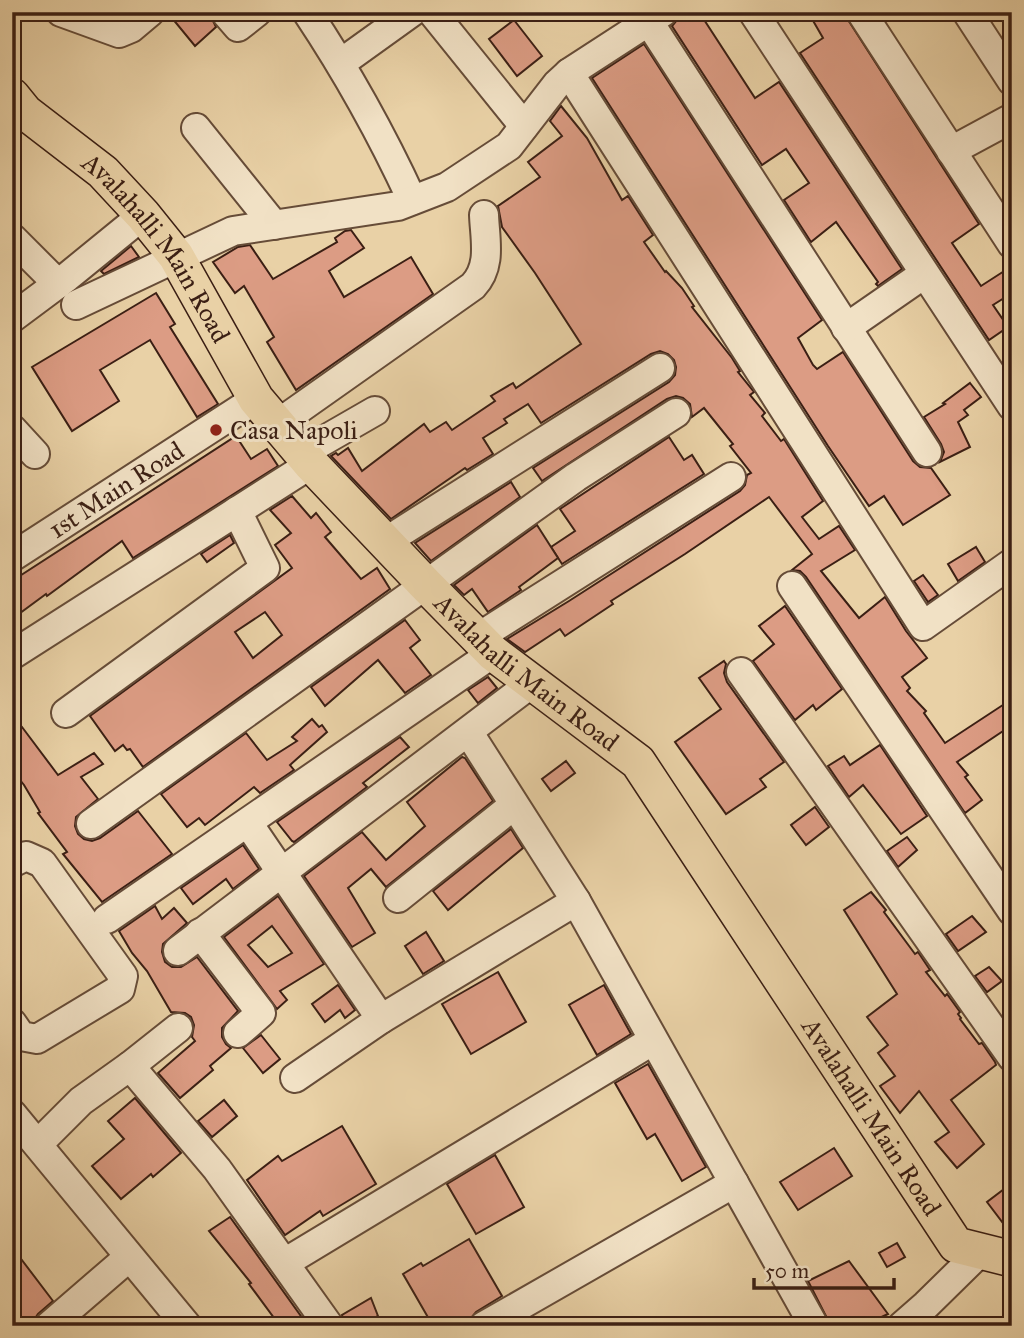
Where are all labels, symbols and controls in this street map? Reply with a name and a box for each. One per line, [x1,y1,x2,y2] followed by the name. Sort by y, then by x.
[75,145,237,348] street label: Avalahalli Main Road
[230,414,358,446] place label: Casa Napoli
[208,422,224,438] marker: Casa Napoli
[42,434,190,545] street label: 1st Main Road
[427,586,625,758] street label: Avalahalli Main Road
[794,1011,948,1222] street label: Avalahalli Main Road
[754,1247,894,1291] scale bar
[765,1258,810,1284] text: 50 m

